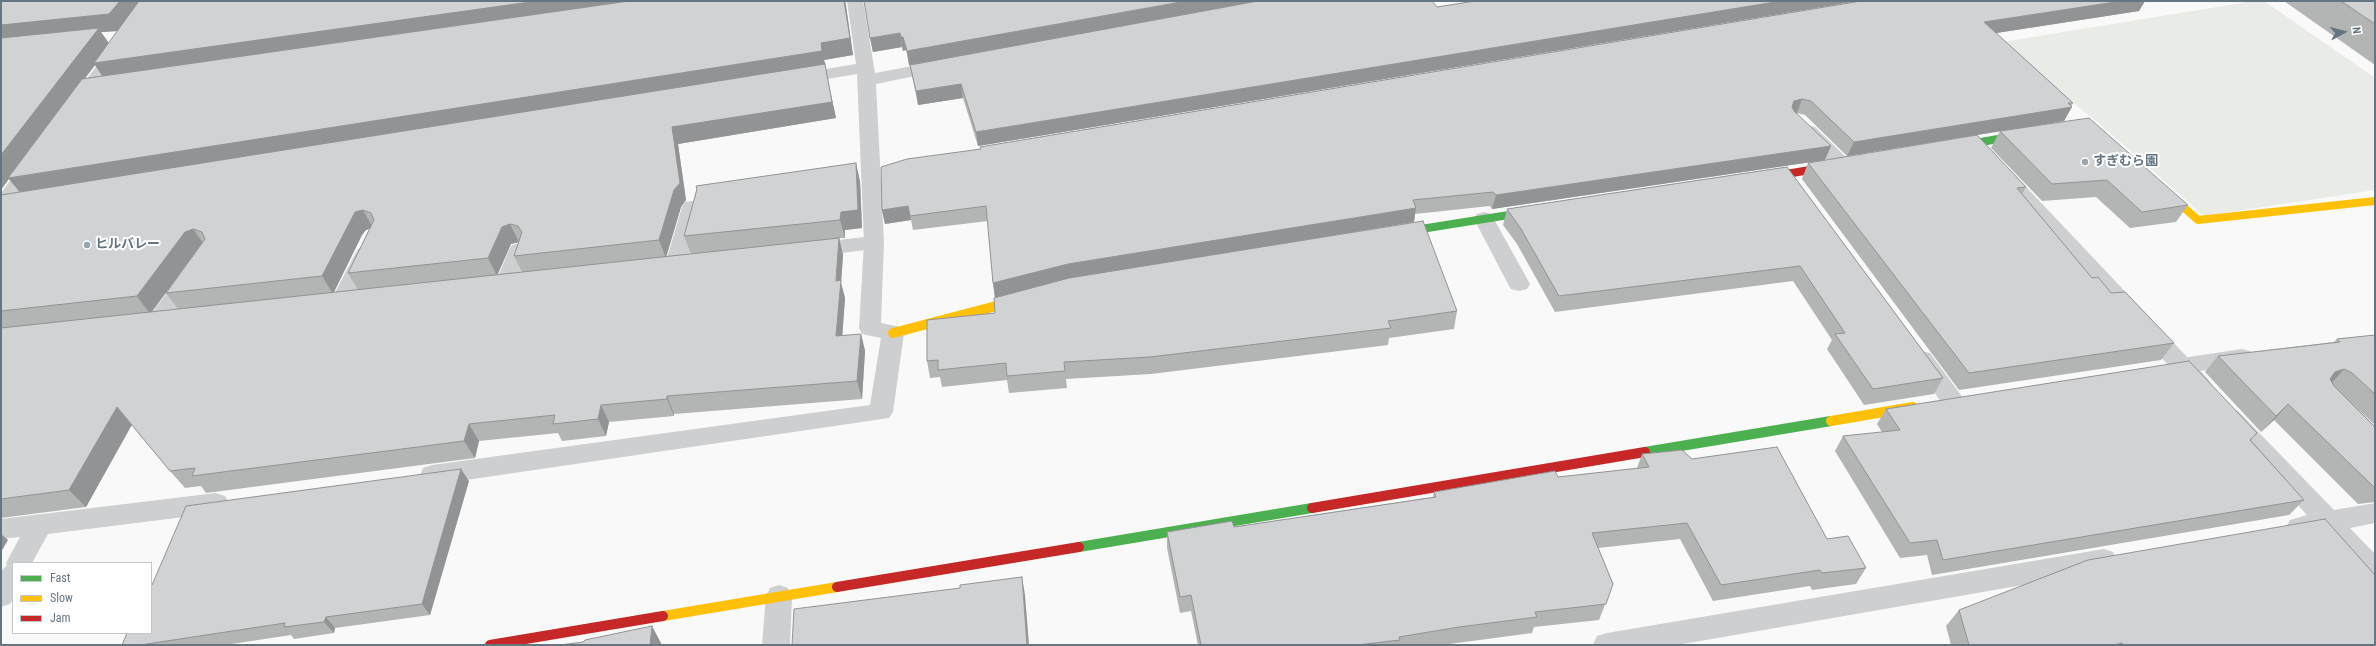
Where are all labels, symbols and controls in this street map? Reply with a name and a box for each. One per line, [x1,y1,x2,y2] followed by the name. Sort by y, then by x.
[2324,12,2364,52] north arrow
[2350,26,2363,35] text: N
[2093,154,2158,170] place label: すぎむら園
[2080,157,2090,167] marker: すぎむら園
[95,237,160,253] place label: ヒルバレー
[82,240,92,250] marker: ヒルバレー
[12,562,152,634] legend
[50,571,70,585] text: Fast
[50,591,73,605] text: Slow
[50,611,71,625] text: Jam

